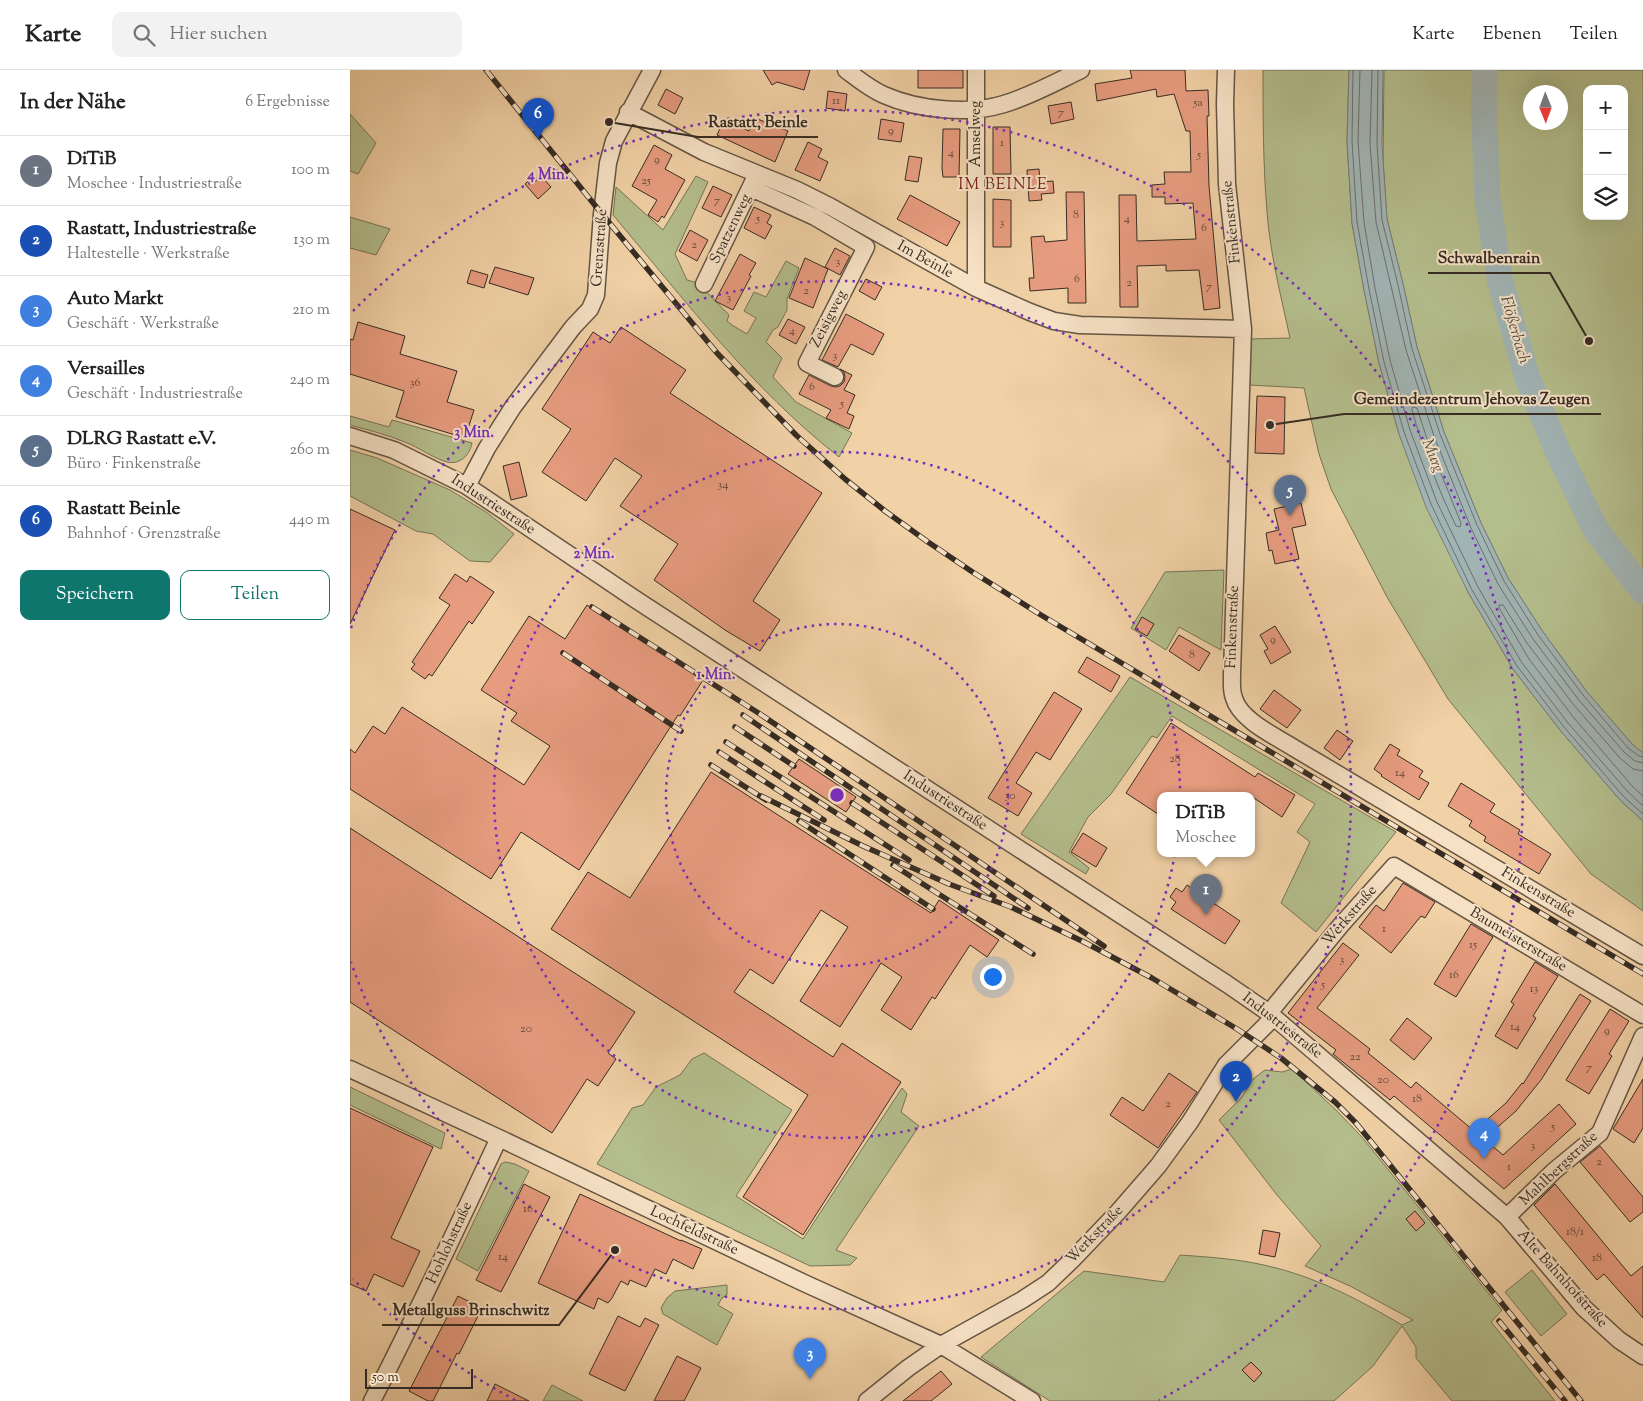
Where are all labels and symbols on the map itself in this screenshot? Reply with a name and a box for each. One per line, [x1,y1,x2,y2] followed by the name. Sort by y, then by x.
[1523,85,1568,130] north arrow
[832,92,840,110] house number: 11
[1192,94,1203,112] house number: 5a
[522,98,554,139] pin: 6
[966,101,987,167] street label: Amselweg
[1058,104,1064,122] house number: 7
[698,106,818,137] callout: Rastatt, Beinle
[708,112,808,135] text: Rastatt, Beinle
[888,122,894,140] house number: 9
[1000,134,1004,152] house number: 1
[948,144,954,162] house number: 4
[1196,146,1201,164] house number: 5
[654,151,660,169] house number: 9
[526,165,569,186] text: 4 Min.
[641,172,651,190] house number: 25
[958,174,1048,197] district label: IM BEINLE
[1217,179,1247,265] street label: Finkenstraße
[705,191,757,267] street label: Spatzenweg
[714,192,720,210] house number: 7
[1073,206,1079,224] house number: 8
[587,208,613,288] street label: Grenzstraße
[755,210,760,228] house number: 5
[1124,210,1130,228] house number: 4
[1000,214,1005,232] house number: 3
[1201,219,1207,237] house number: 6
[691,236,697,254] house number: 2
[893,236,957,284] street label: Im Beinle
[1428,242,1550,273] callout: Schwalbenrain
[1438,248,1541,271] text: Schwalbenrain
[836,253,841,271] house number: 3
[1074,270,1080,288] house number: 6
[1126,274,1132,292] house number: 2
[1206,278,1212,296] house number: 7
[803,282,809,300] house number: 2
[806,287,852,351] street label: Zeisigweg
[727,289,732,307] house number: 3
[1493,293,1535,367] water label: Flößerbach
[789,322,795,340] house number: 4
[833,347,838,365] house number: 3
[410,374,420,392] house number: 36
[809,378,815,396] house number: 6
[1344,383,1601,414] callout: Gemeindezentrum Jehovas Zeugen
[1354,389,1591,412] text: Gemeindezentrum Jehovas Zeugen
[839,395,844,413] house number: 5
[454,423,494,444] text: 3 Min.
[1415,436,1449,476] water label: Murg
[447,470,539,540] street label: Industriestraße
[1274,475,1306,516] pin: 5
[718,476,728,494] house number: 34
[574,544,615,565] text: 2 Min.
[1221,585,1245,669] street label: Finkenstraße
[1270,631,1276,649] house number: 9
[1189,646,1195,664] house number: 8
[697,665,736,686] text: 1 Min.
[1169,750,1181,768] house number: 28
[1395,764,1405,782] house number: 14
[899,766,991,836] street label: Industriestraße
[828,786,846,804] centre of rings
[1004,787,1016,805] house number: 30
[1497,863,1579,923] street label: Finkenstraße
[1190,874,1222,915] pin: 1
[1318,881,1382,951] street label: Werkstraße
[1465,903,1571,977] street label: Baumeisterstraße
[1382,920,1386,938] house number: 1
[1469,936,1477,954] house number: 15
[1340,951,1345,969] house number: 3
[980,964,1006,990] your location
[1449,966,1459,984] house number: 16
[1320,976,1325,994] house number: 5
[1530,980,1539,998] house number: 13
[1237,988,1327,1064] street label: Industriestraße
[1510,1018,1520,1036] house number: 14
[520,1020,532,1038] house number: 20
[1604,1022,1610,1040] house number: 9
[1349,1048,1361,1066] house number: 22
[1586,1059,1592,1077] house number: 7
[1220,1061,1252,1102] pin: 2
[1377,1071,1389,1089] house number: 20
[1412,1090,1422,1108] house number: 18
[1165,1095,1171,1113] house number: 2
[1468,1118,1500,1159] pin: 4
[1550,1118,1555,1136] house number: 5
[1515,1127,1603,1211] street label: Mahlbergstraße
[1531,1137,1536,1155] house number: 3
[1596,1153,1602,1171] house number: 2
[1507,1158,1511,1176] house number: 1
[422,1199,478,1287] street label: Hohlohstraße
[523,1200,533,1218] house number: 16
[646,1201,742,1261] street label: Lochfeldstraße
[1062,1201,1128,1269] street label: Werkstraße
[1566,1223,1584,1241] house number: 18/1
[1512,1225,1612,1333] street label: Alte Bahnhofstraße
[498,1248,508,1266] house number: 14
[1592,1249,1602,1267] house number: 18
[382,1294,559,1325] callout: Metallguss Brinschwitz
[392,1300,550,1323] text: Metallguss Brinschwitz
[794,1338,826,1379] pin: 3
[365,1366,472,1389] scale bar

